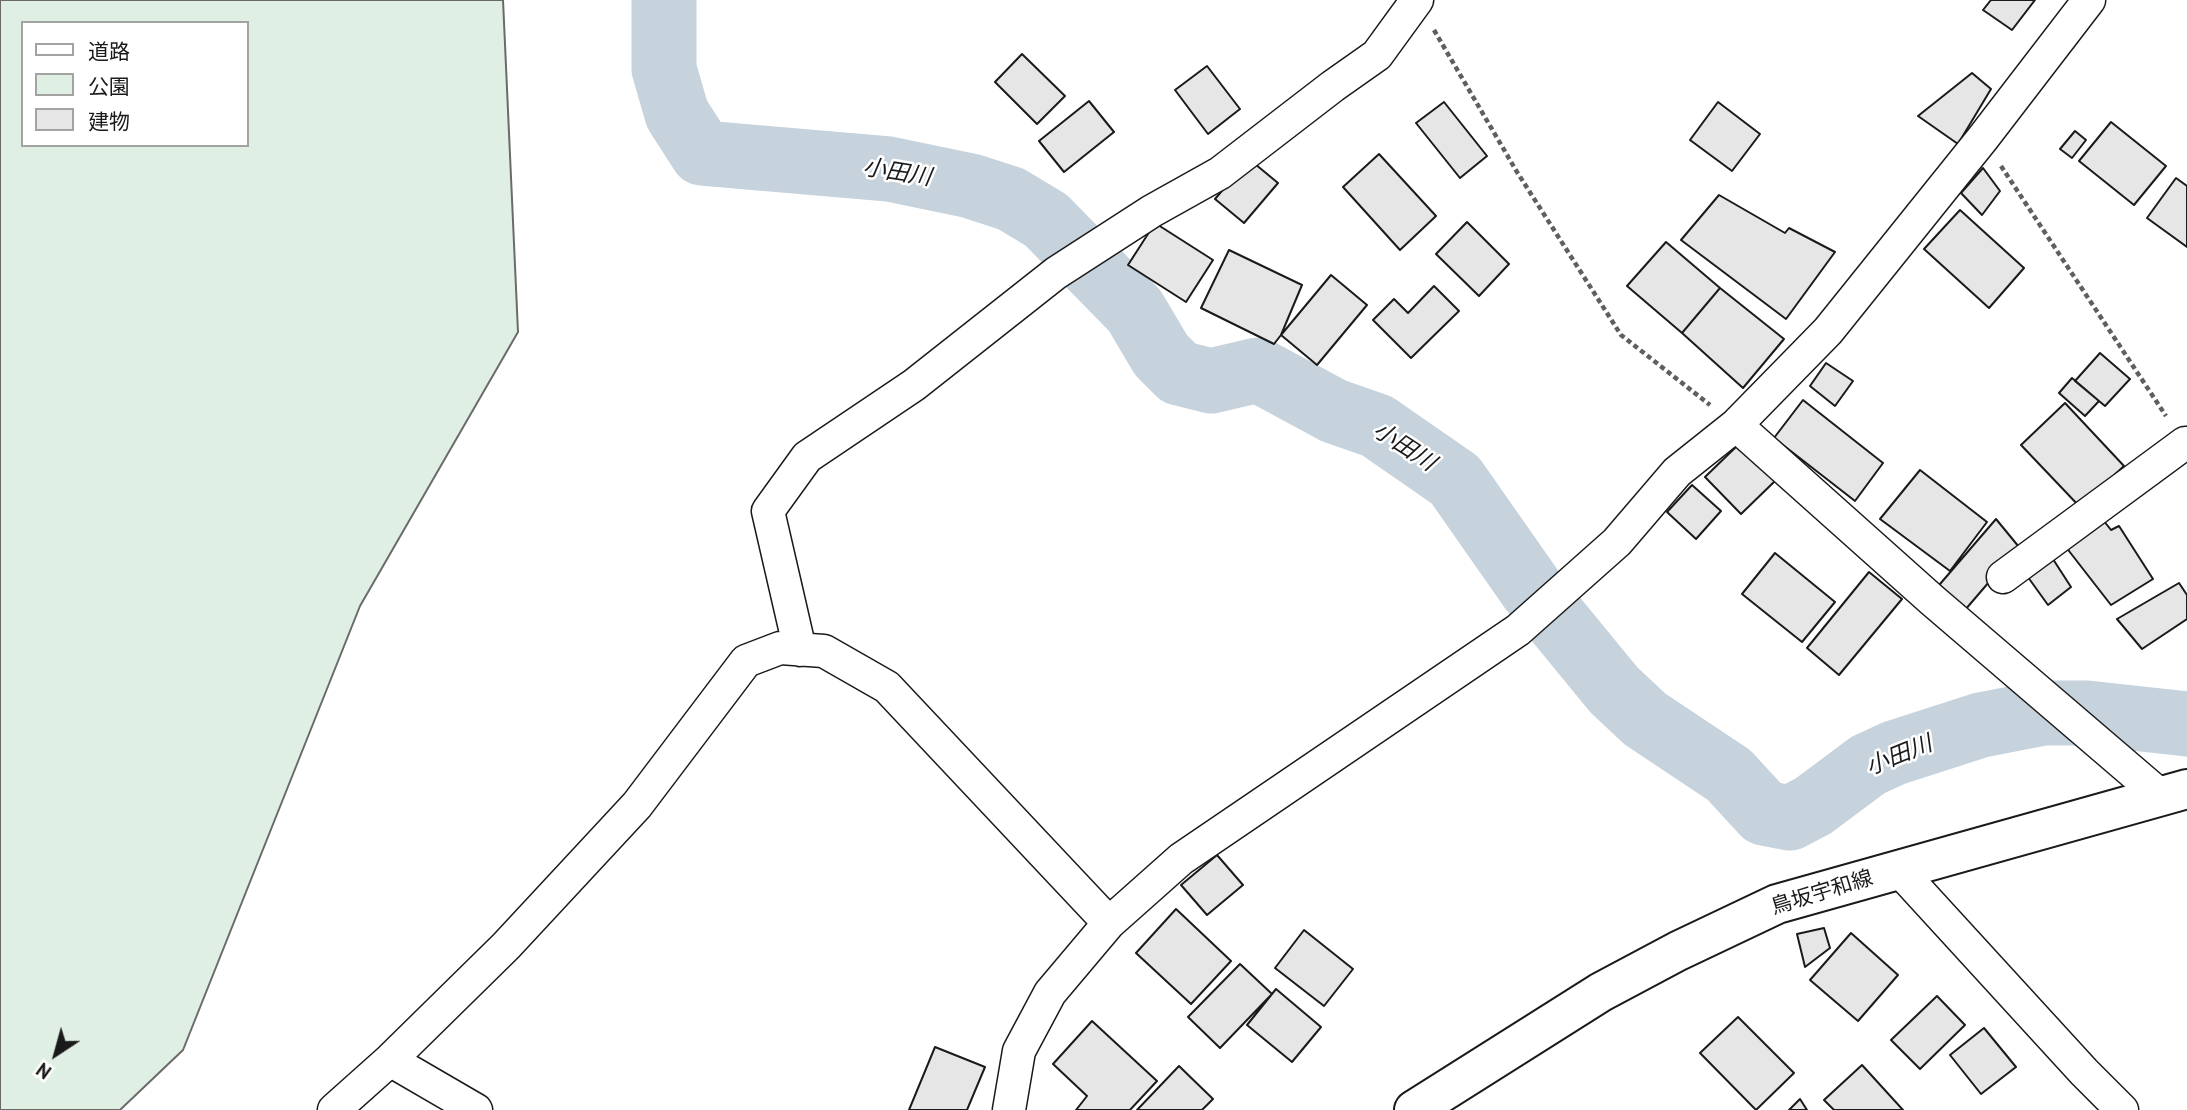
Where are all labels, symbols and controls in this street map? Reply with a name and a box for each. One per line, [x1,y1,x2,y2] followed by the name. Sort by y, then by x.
[21,21,248,147] legend
[88,38,130,65] text: 道路
[88,73,130,100] text: 公園
[88,108,130,135] text: 建物
[861,154,933,192] water label: 小田川
[1368,417,1440,477] water label: 小田川
[1862,730,1936,782] water label: 小田川
[1768,866,1876,920] street label: 鳥坂宇和線
[21,1019,91,1089] north arrow
[32,1058,56,1084] text: N

